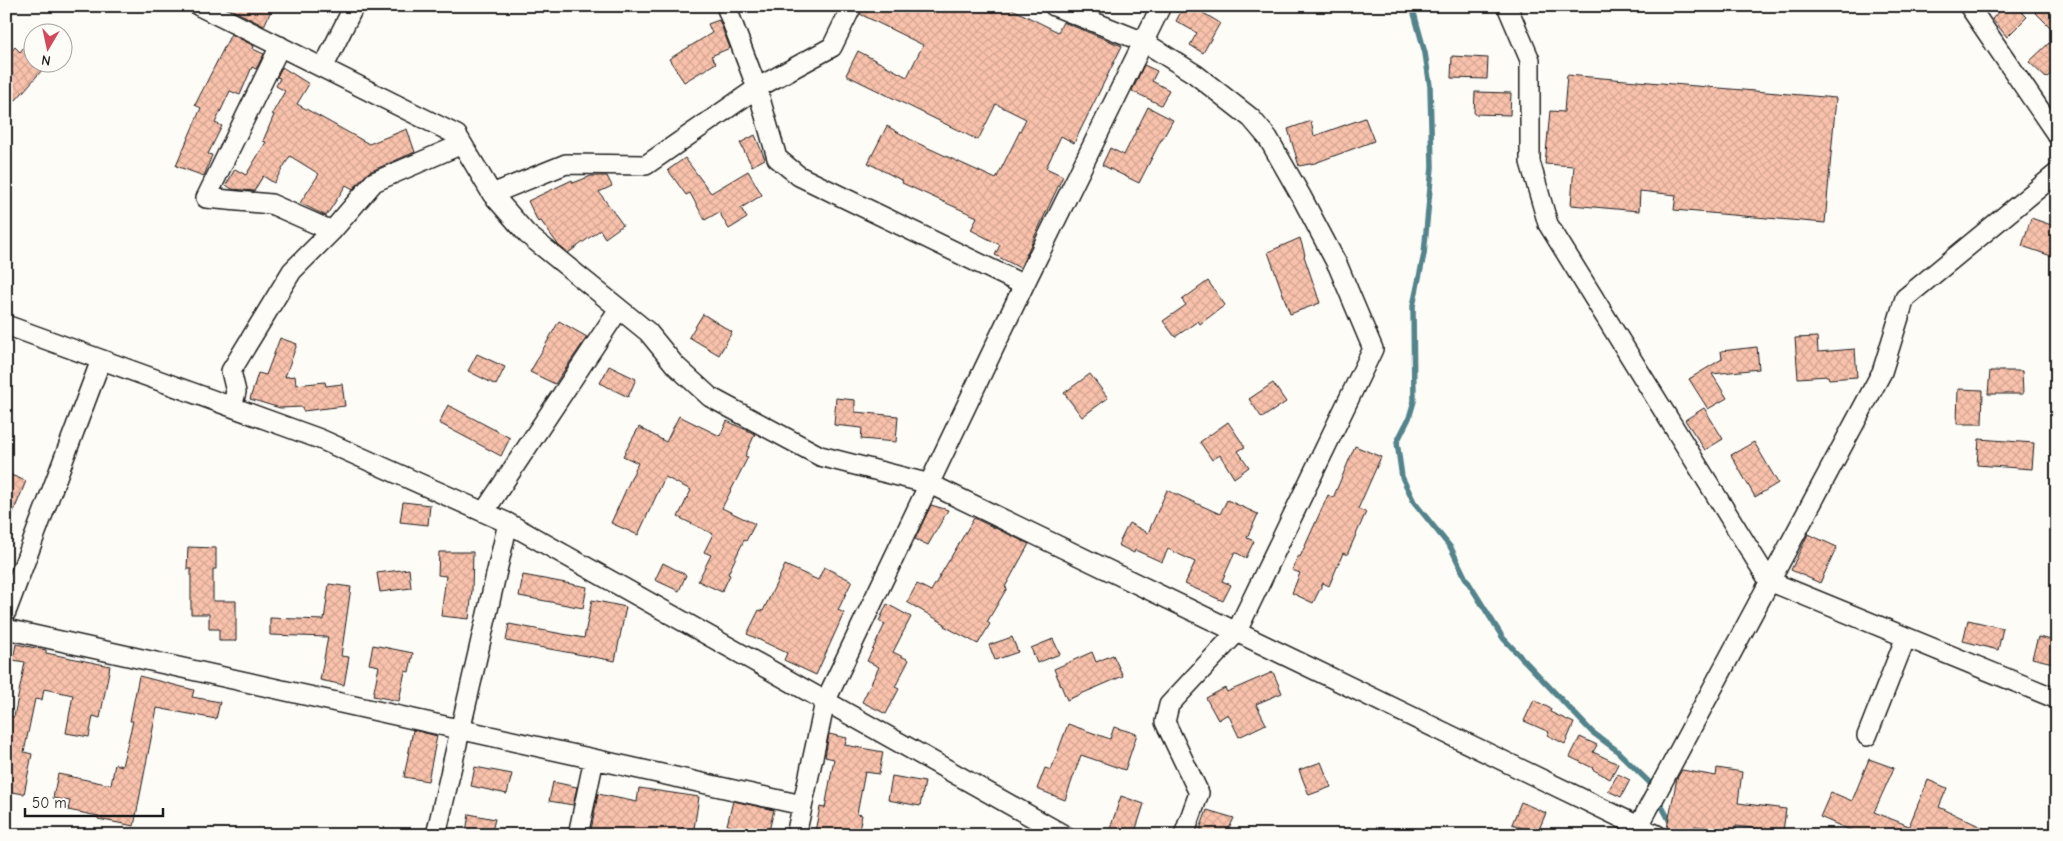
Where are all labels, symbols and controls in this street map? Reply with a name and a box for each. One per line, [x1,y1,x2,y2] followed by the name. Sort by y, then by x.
[22,22,72,72] north arrow
[40,51,52,69] text: N
[25,786,162,818] scale bar
[32,794,67,812] text: 50 m

